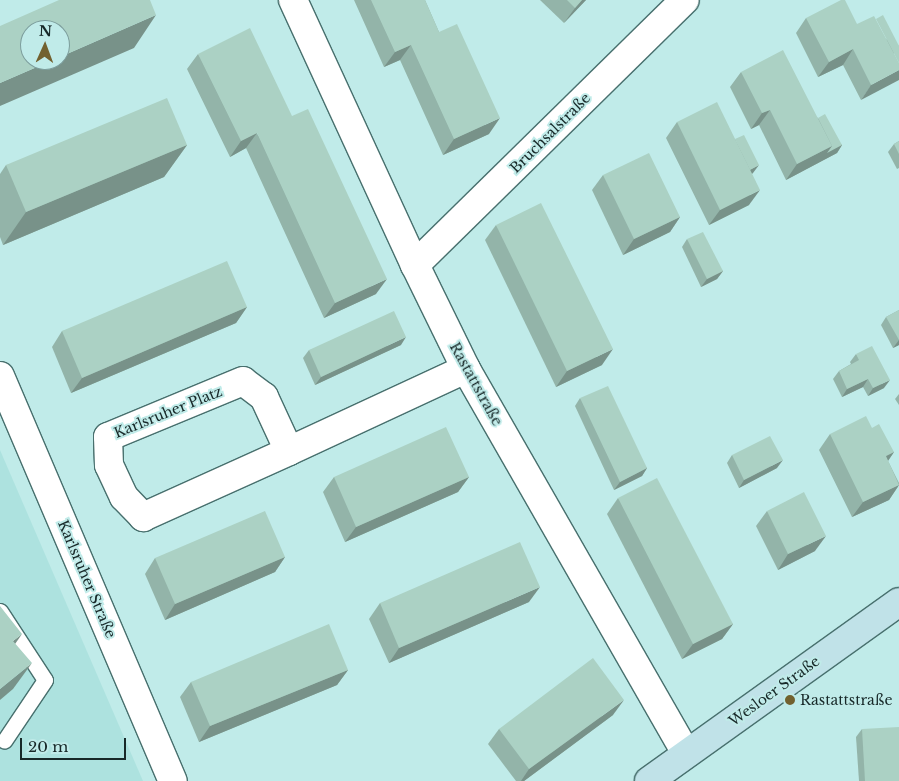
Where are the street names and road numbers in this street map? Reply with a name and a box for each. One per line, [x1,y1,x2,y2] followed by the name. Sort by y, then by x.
[506,89,594,177] street label: Bruchsalstraße
[446,340,506,428] street label: Rastattstraße
[111,383,225,441] street label: Karlsruher Platz
[54,517,120,641] street label: Karlsruher Straße
[725,652,823,730] street label: Wesloer Straße

